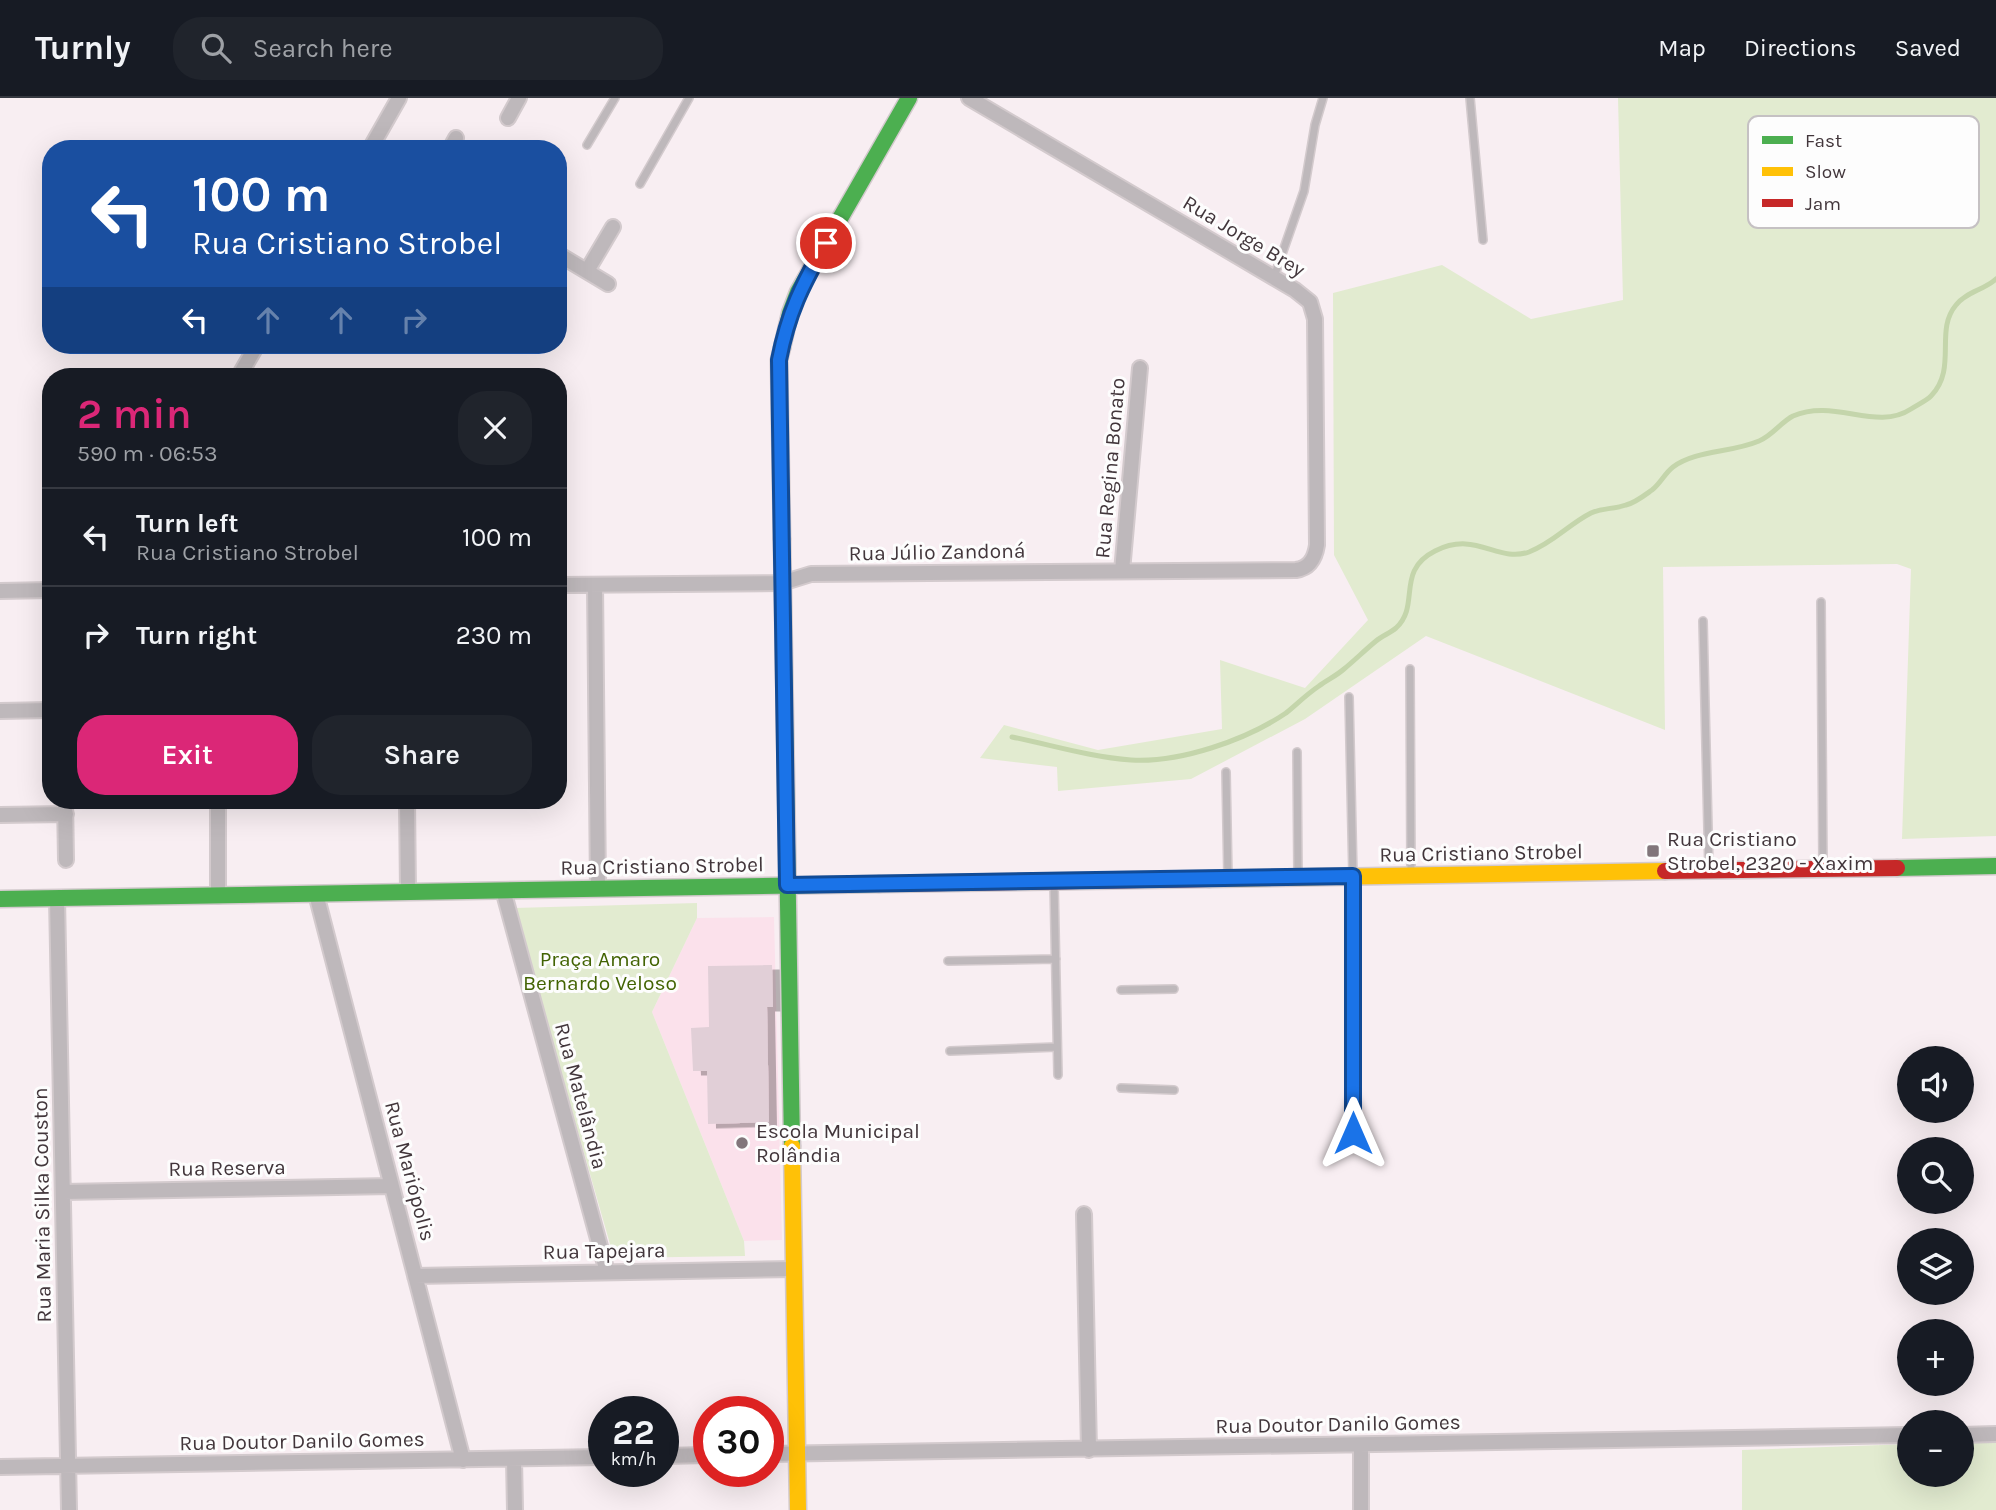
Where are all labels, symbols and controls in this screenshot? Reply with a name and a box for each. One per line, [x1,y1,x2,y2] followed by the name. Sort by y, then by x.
[173,17,663,80] search box
[35,29,131,67] text: Turnly
[197,29,235,67] icon: search
[253,33,393,64] text: Search here
[1658,34,1706,62] text: Map
[1744,34,1857,62] text: Directions
[1895,34,1961,62] text: Saved
[1748,116,1979,228] legend
[1805,130,1842,152] text: Fast
[1805,161,1846,183] text: Slow
[192,166,330,223] text: 100 m
[77,168,168,259] icon: left
[1179,190,1310,282] street label: Rua Jorge Brey
[1805,193,1841,215] text: Jam
[796,213,856,273] pin
[807,224,845,262] icon: arrive
[192,225,502,262] text: Rua Cristiano Strobel
[176,301,214,339] icon: left
[249,301,287,339] icon: ahead
[322,301,360,339] icon: ahead
[395,301,433,339] icon: right
[1090,377,1130,559] street label: Rua Regina Bonato
[77,389,192,439] text: 2 min
[458,391,532,465] button: close
[77,440,218,467] text: 590 m · 06:53
[136,508,238,539] text: Turn left
[77,518,115,556] icon: left
[462,522,532,553] text: 100 m
[848,538,1026,566] street label: Rua Júlio Zandoná
[136,539,359,566] text: Rua Cristiano Strobel
[77,616,115,654] icon: right
[136,620,257,651] text: Turn right
[456,620,532,651] text: 230 m
[77,715,298,795] button: Exit
[312,715,532,795] button: Share
[1667,827,1873,875] place label: Rua Cristiano Strobel, 2320 - Xaxim
[1379,839,1583,867] street label: Rua Cristiano Strobel
[1645,843,1661,859] marker: Rua Cristiano Strobel, 2320 - Xaxim
[560,852,764,880] street label: Rua Cristiano Strobel
[523,947,677,995] park label: Praça Amaro Bernardo Veloso
[550,1020,612,1172] street label: Rua Matelândia
[1897,1046,1974,1487] map controls
[1897,1046,1974,1123] button: sound
[28,1087,56,1323] street label: Rua Maria Silka Couston
[1316,1096,1390,1170] position arrow
[380,1098,440,1244] street label: Rua Mariópolis
[756,1119,920,1167] place label: Escola Municipal Rolândia
[734,1135,750,1151] marker: Escola Municipal Rolândia
[1897,1137,1974,1214] button: search
[168,1155,286,1181] street label: Rua Reserva
[1897,1228,1974,1305] button: layers
[542,1238,666,1264] street label: Rua Tapejara
[1897,1319,1974,1396] button: +
[693,1396,784,1487] speed limit sign: 30
[1215,1410,1461,1438] street label: Rua Doutor Danilo Gomes
[1897,1410,1974,1487] button: −
[612,1412,655,1453] text: 22
[179,1427,425,1455] street label: Rua Doutor Danilo Gomes
[611,1448,656,1470] text: km/h

